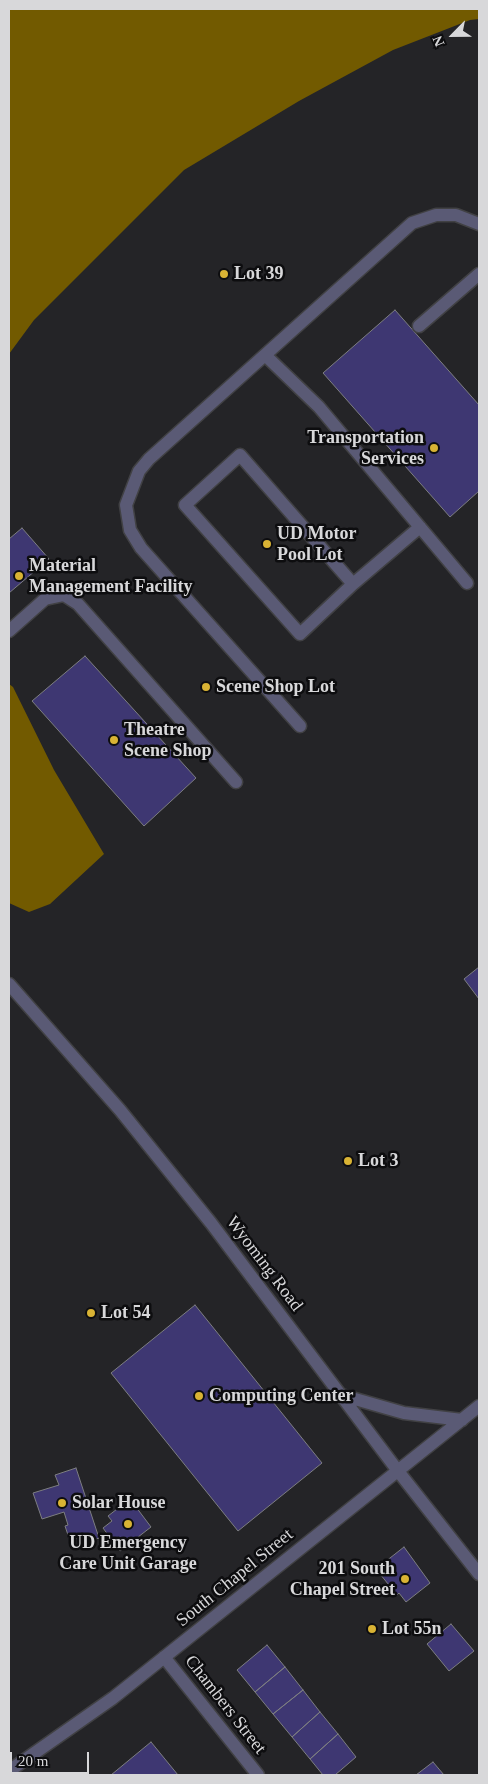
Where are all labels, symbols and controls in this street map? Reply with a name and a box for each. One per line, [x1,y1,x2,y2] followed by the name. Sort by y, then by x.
[428,10,478,60] north arrow
[430,33,448,49] text: N
[234,263,284,285] place label: Lot 39
[218,268,230,280] marker: Lot 39
[307,427,424,469] place label: Transportation Services
[428,442,440,454] marker: Transportation Services
[277,523,356,566] place label: UD Motor Pool Lot
[261,538,273,550] marker: UD Motor Pool Lot
[29,555,192,598] place label: Material Management Facility
[13,570,25,582] marker: Material Management Facility
[216,676,335,698] place label: Scene Shop Lot
[200,681,212,693] marker: Scene Shop Lot
[124,719,212,762] place label: Theatre Scene Shop
[108,734,120,746] marker: Theatre Scene Shop
[358,1150,398,1172] place label: Lot 3
[342,1155,354,1167] marker: Lot 3
[221,1212,307,1316] street label: Wyoming Road
[101,1302,150,1324] place label: Lot 54
[85,1307,97,1319] marker: Lot 54
[209,1385,353,1407] place label: Computing Center
[193,1390,205,1402] marker: Computing Center
[72,1492,166,1514] place label: Solar House
[56,1497,68,1509] marker: Solar House
[122,1518,134,1530] marker: UD Emergency Care Unit Garage
[172,1524,298,1632] street label: South Chapel Street
[59,1532,197,1575] place label: UD Emergency Care Unit Garage
[290,1558,395,1600] place label: 201 South Chapel Street
[399,1573,411,1585] marker: 201 South Chapel Street
[382,1618,442,1640] place label: Lot 55n
[366,1623,378,1635] marker: Lot 55n
[180,1651,270,1759] street label: Chambers Street
[12,1742,91,1774] scale bar
[18,1753,48,1769] text: 20 m

